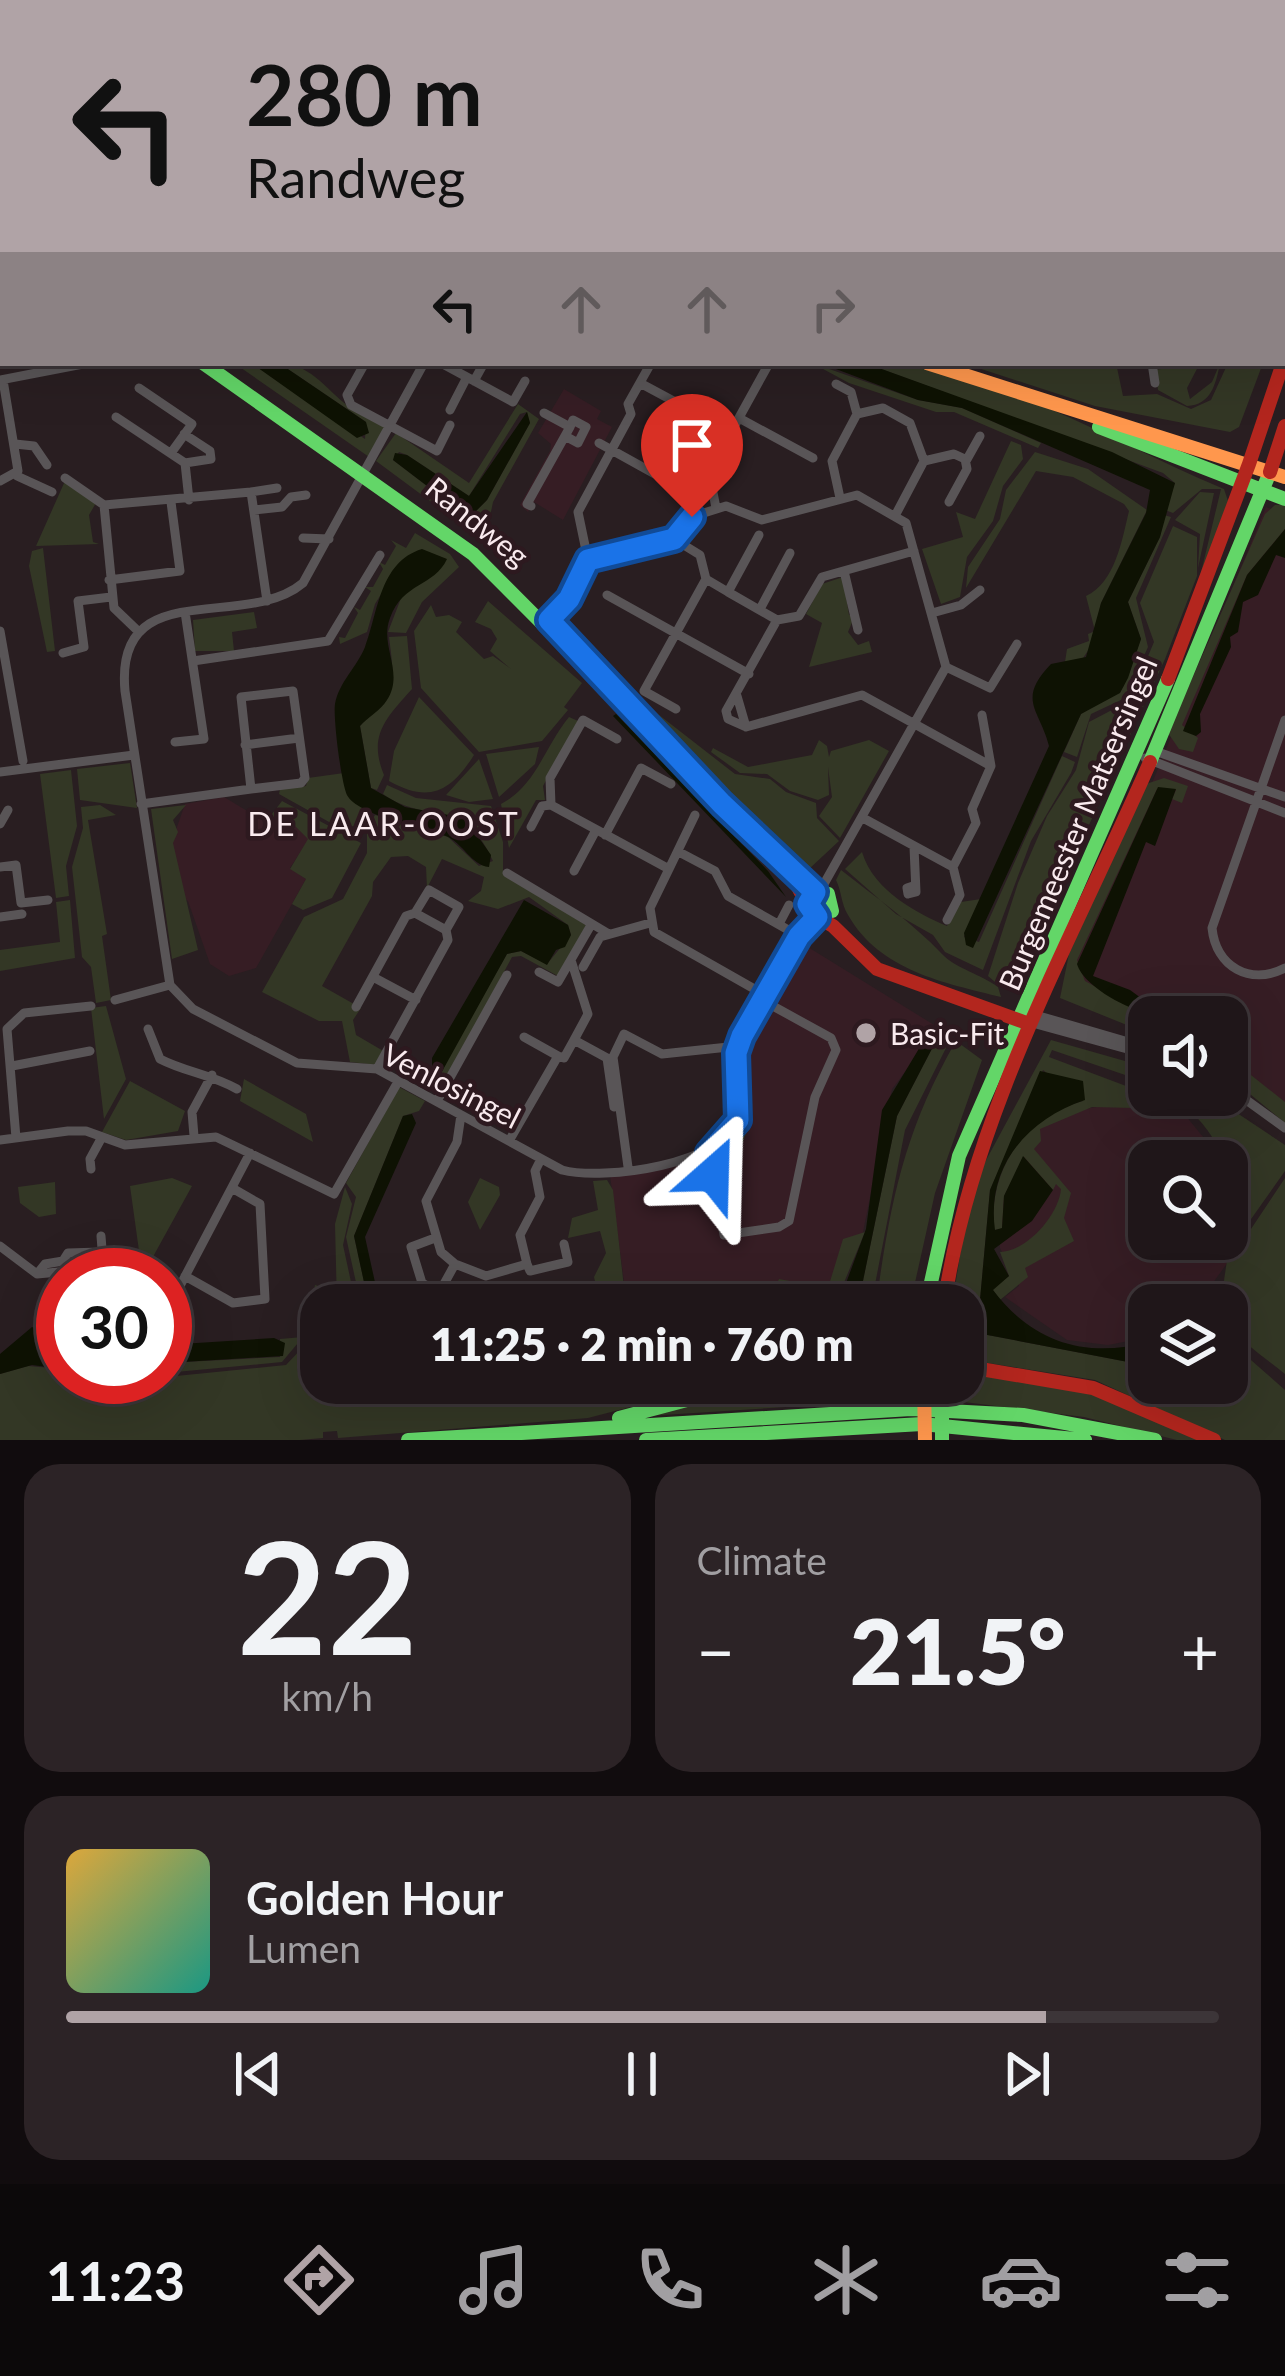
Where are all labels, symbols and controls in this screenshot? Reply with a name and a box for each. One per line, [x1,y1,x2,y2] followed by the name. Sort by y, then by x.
[246,43,483,144] text: 280 m
[48,48,204,204] icon: left
[246,145,465,210] text: Randweg
[422,276,488,342] icon: left
[548,276,614,342] icon: ahead
[674,276,740,342] icon: ahead
[800,276,866,342] icon: right
[641,394,743,517] pin
[659,412,725,478] icon: arrive
[419,469,537,573] street label: Randweg
[990,651,1164,995] street label: Burgemeester Matsersingel
[247,803,521,843] district label: DE LAAR-OOST
[1128,996,1248,1404] map controls
[1128,996,1248,1116] button: sound
[890,1015,1005,1051] place label: Basic-Fit
[853,1020,879,1046] marker: Basic-Fit
[377,1035,527,1135] street label: Venlosingel
[650,1111,776,1237] position arrow
[1128,1140,1248,1260] button: search
[36,1248,192,1404] speed limit sign: 30
[1128,1284,1248,1404] button: layers
[430,1317,854,1371] text: 11:25 · 2 min · 760 m
[237,1501,418,1688] text: 22
[697,1537,827,1583] text: Climate
[850,1596,1066,1704] text: 21.5°
[697,1611,735,1690] text: −
[1181,1611,1219,1690] text: +
[282,1673,373,1719] text: km/h
[246,1871,503,1925] text: Golden Hour
[246,1925,361,1971] text: Lumen
[225,2041,291,2107] icon: previous
[609,2041,675,2107] icon: pause
[994,2041,1060,2107] icon: next
[277,2238,361,2322] icon: directions
[452,2238,536,2322] icon: music
[628,2238,712,2322] icon: phone
[804,2238,888,2322] icon: climate
[979,2238,1063,2322] icon: car
[1155,2238,1239,2322] icon: filters
[46,2248,185,2313] text: 11:23

